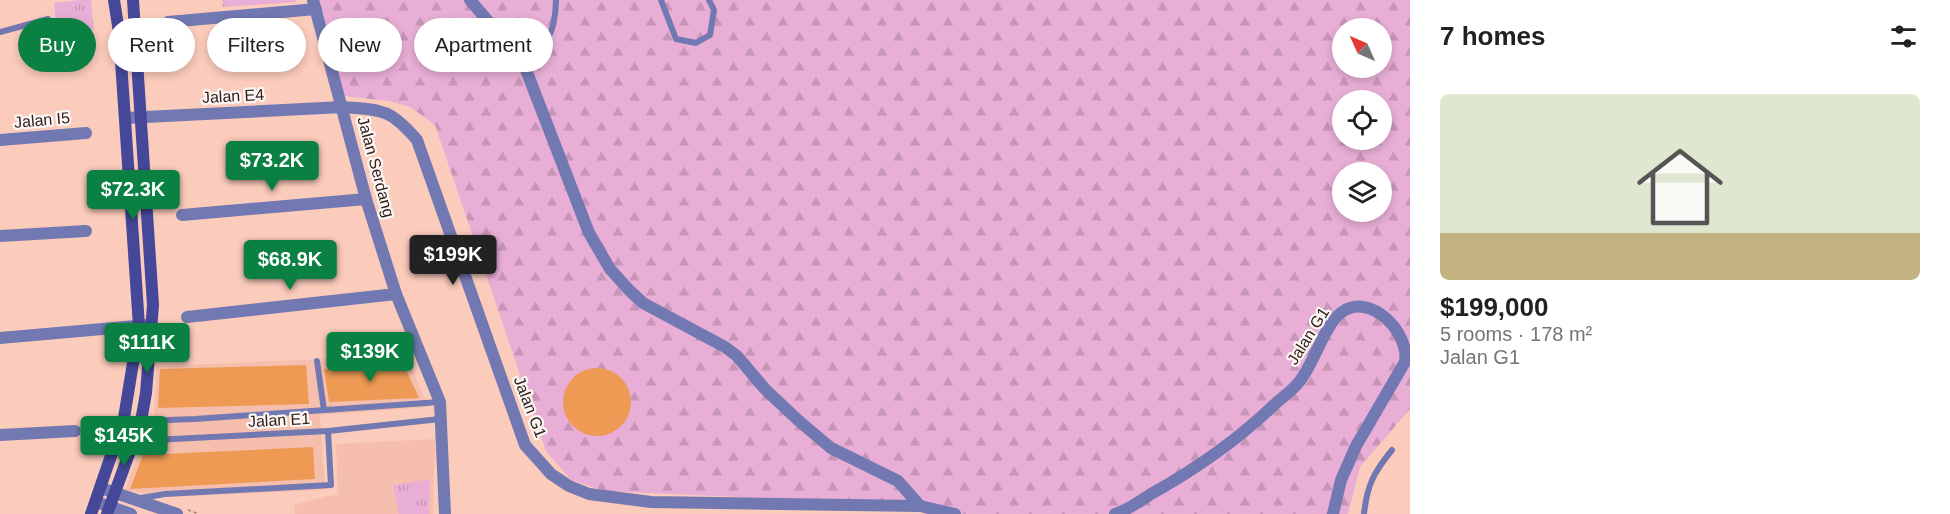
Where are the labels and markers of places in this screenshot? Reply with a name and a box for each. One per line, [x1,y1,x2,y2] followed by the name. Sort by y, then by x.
[223,141,321,192] pin: $73.2K
[84,170,182,221] pin: $72.3K
[411,235,495,286] pin: $199K
[241,240,339,291] pin: $68.9K
[105,323,189,374] pin: $111K
[328,332,412,383] pin: $139K
[82,416,166,467] pin: $145K

